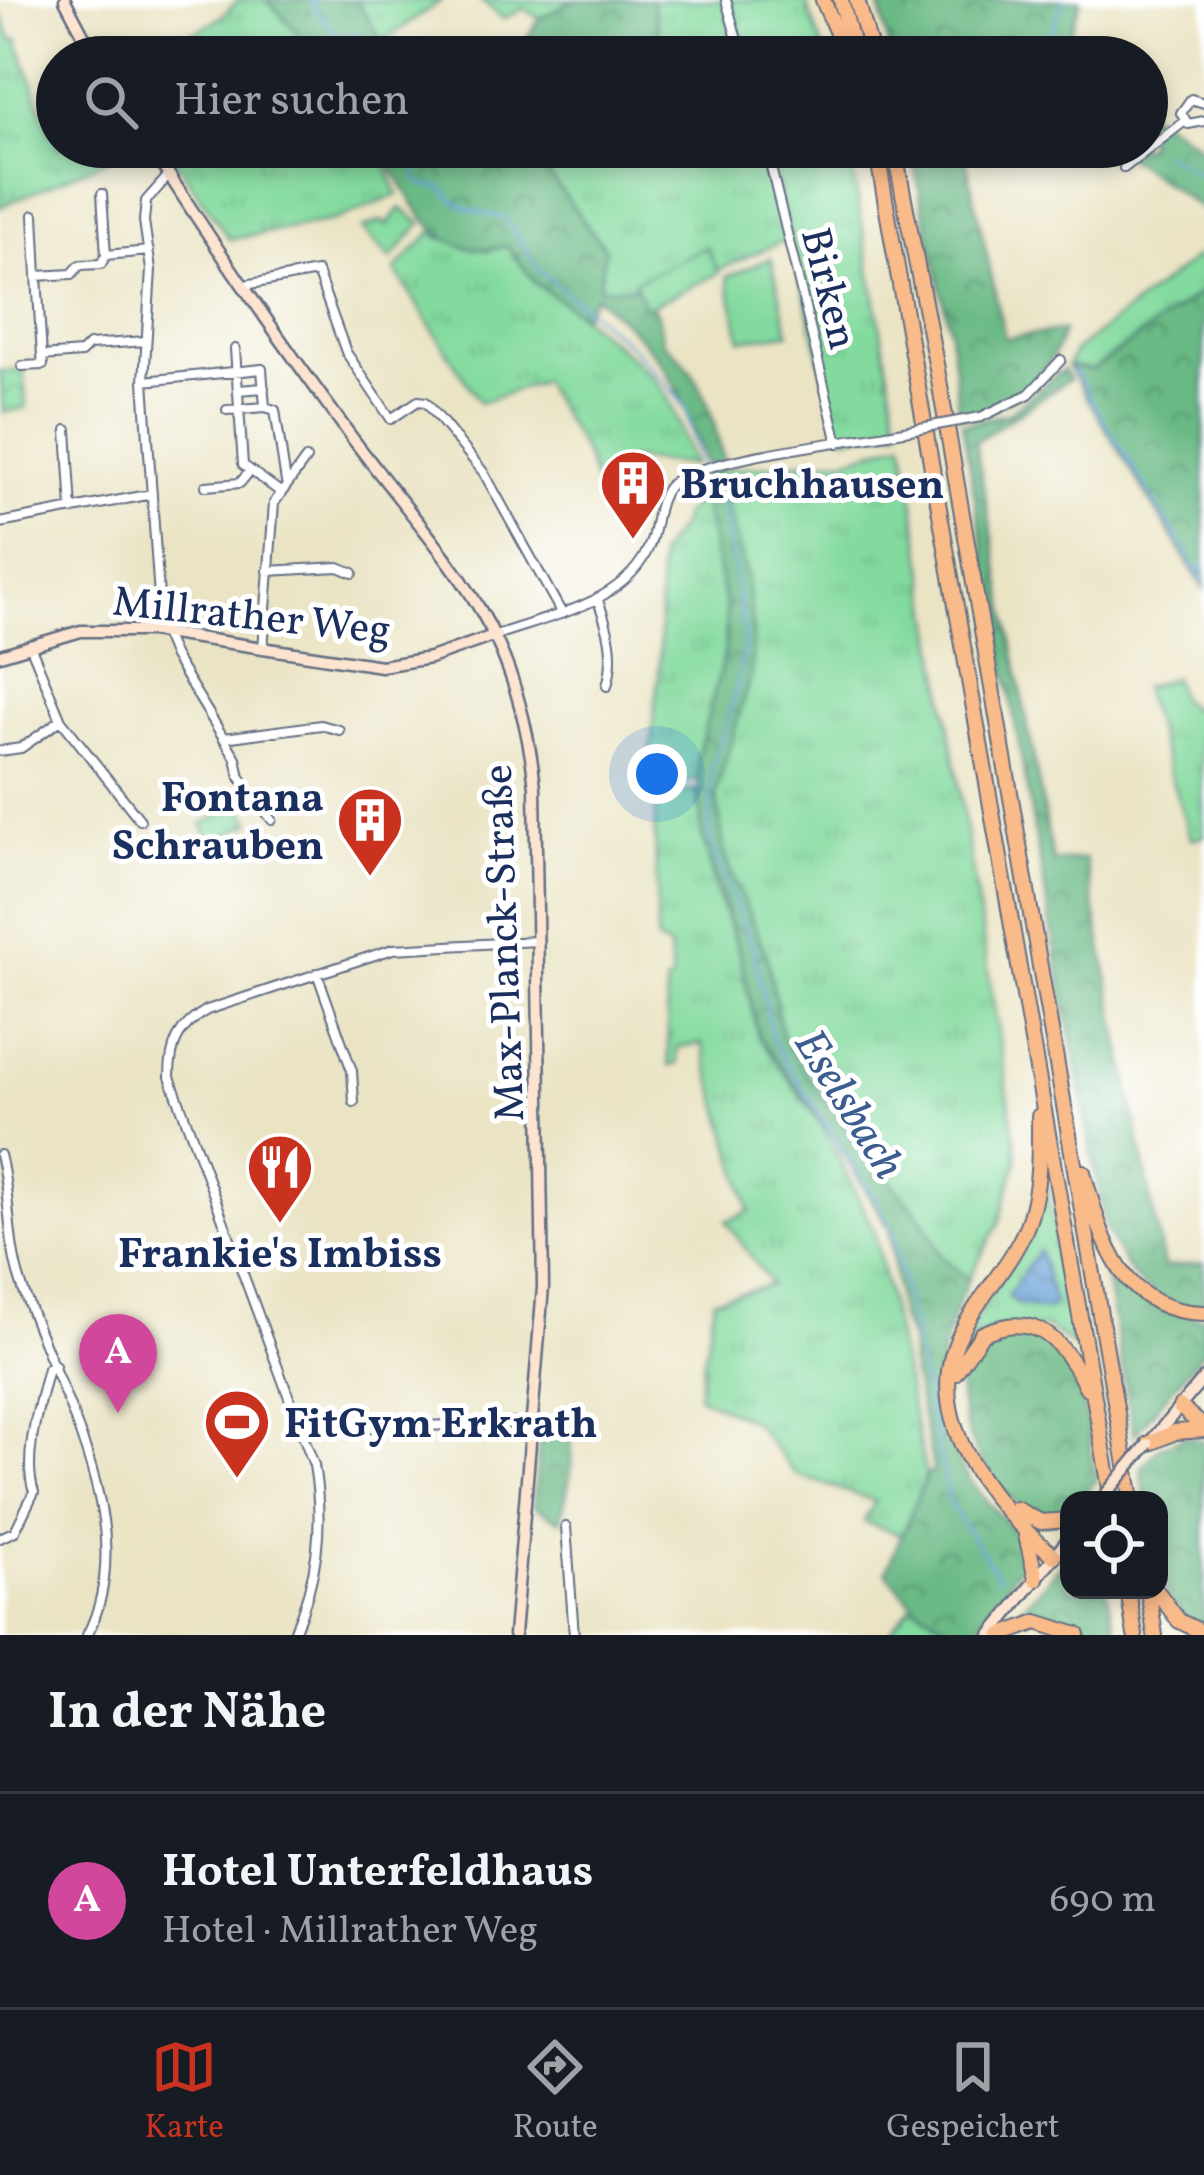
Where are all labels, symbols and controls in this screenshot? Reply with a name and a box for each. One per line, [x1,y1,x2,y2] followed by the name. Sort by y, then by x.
[36,36,1168,168] search box
[78,69,144,135] icon: search
[174,71,409,134] text: Hier suchen
[783,222,870,356] street label: Birken
[598,448,668,542] building icon: Bruchhausen
[680,458,944,517] place label: Bruchhausen
[110,575,394,662] street label: Millrather Weg
[627,744,687,804] your location
[471,763,542,1123] street label: Max-Planck-Straße
[111,771,324,878] place label: Fontana Schrauben
[335,785,405,879] building icon: Fontana Schrauben
[776,1018,918,1192] water label: Eselsbach
[245,1132,315,1226] restaurant icon: Frankie's Imbiss
[118,1227,442,1286] place label: Frankie's Imbiss
[79,1314,157,1413] pin: A
[202,1387,272,1481] sports icon: FitGym Erkrath
[284,1397,598,1456] place label: FitGym Erkrath
[1060,1491,1168,1599] map controls
[1060,1491,1168,1599] button: locate
[48,1678,326,1749] text: In der Nähe
[162,1842,593,1905] text: Hotel Unterfeldhaus
[73,1874,101,1928] text: A
[1049,1874,1156,1928] text: 690 m
[162,1905,538,1959] text: Hotel · Millrather Weg
[144,2034,224,2152] tab: Karte
[513,2034,598,2152] tab: Route
[887,2034,1060,2152] tab: Gespeichert

